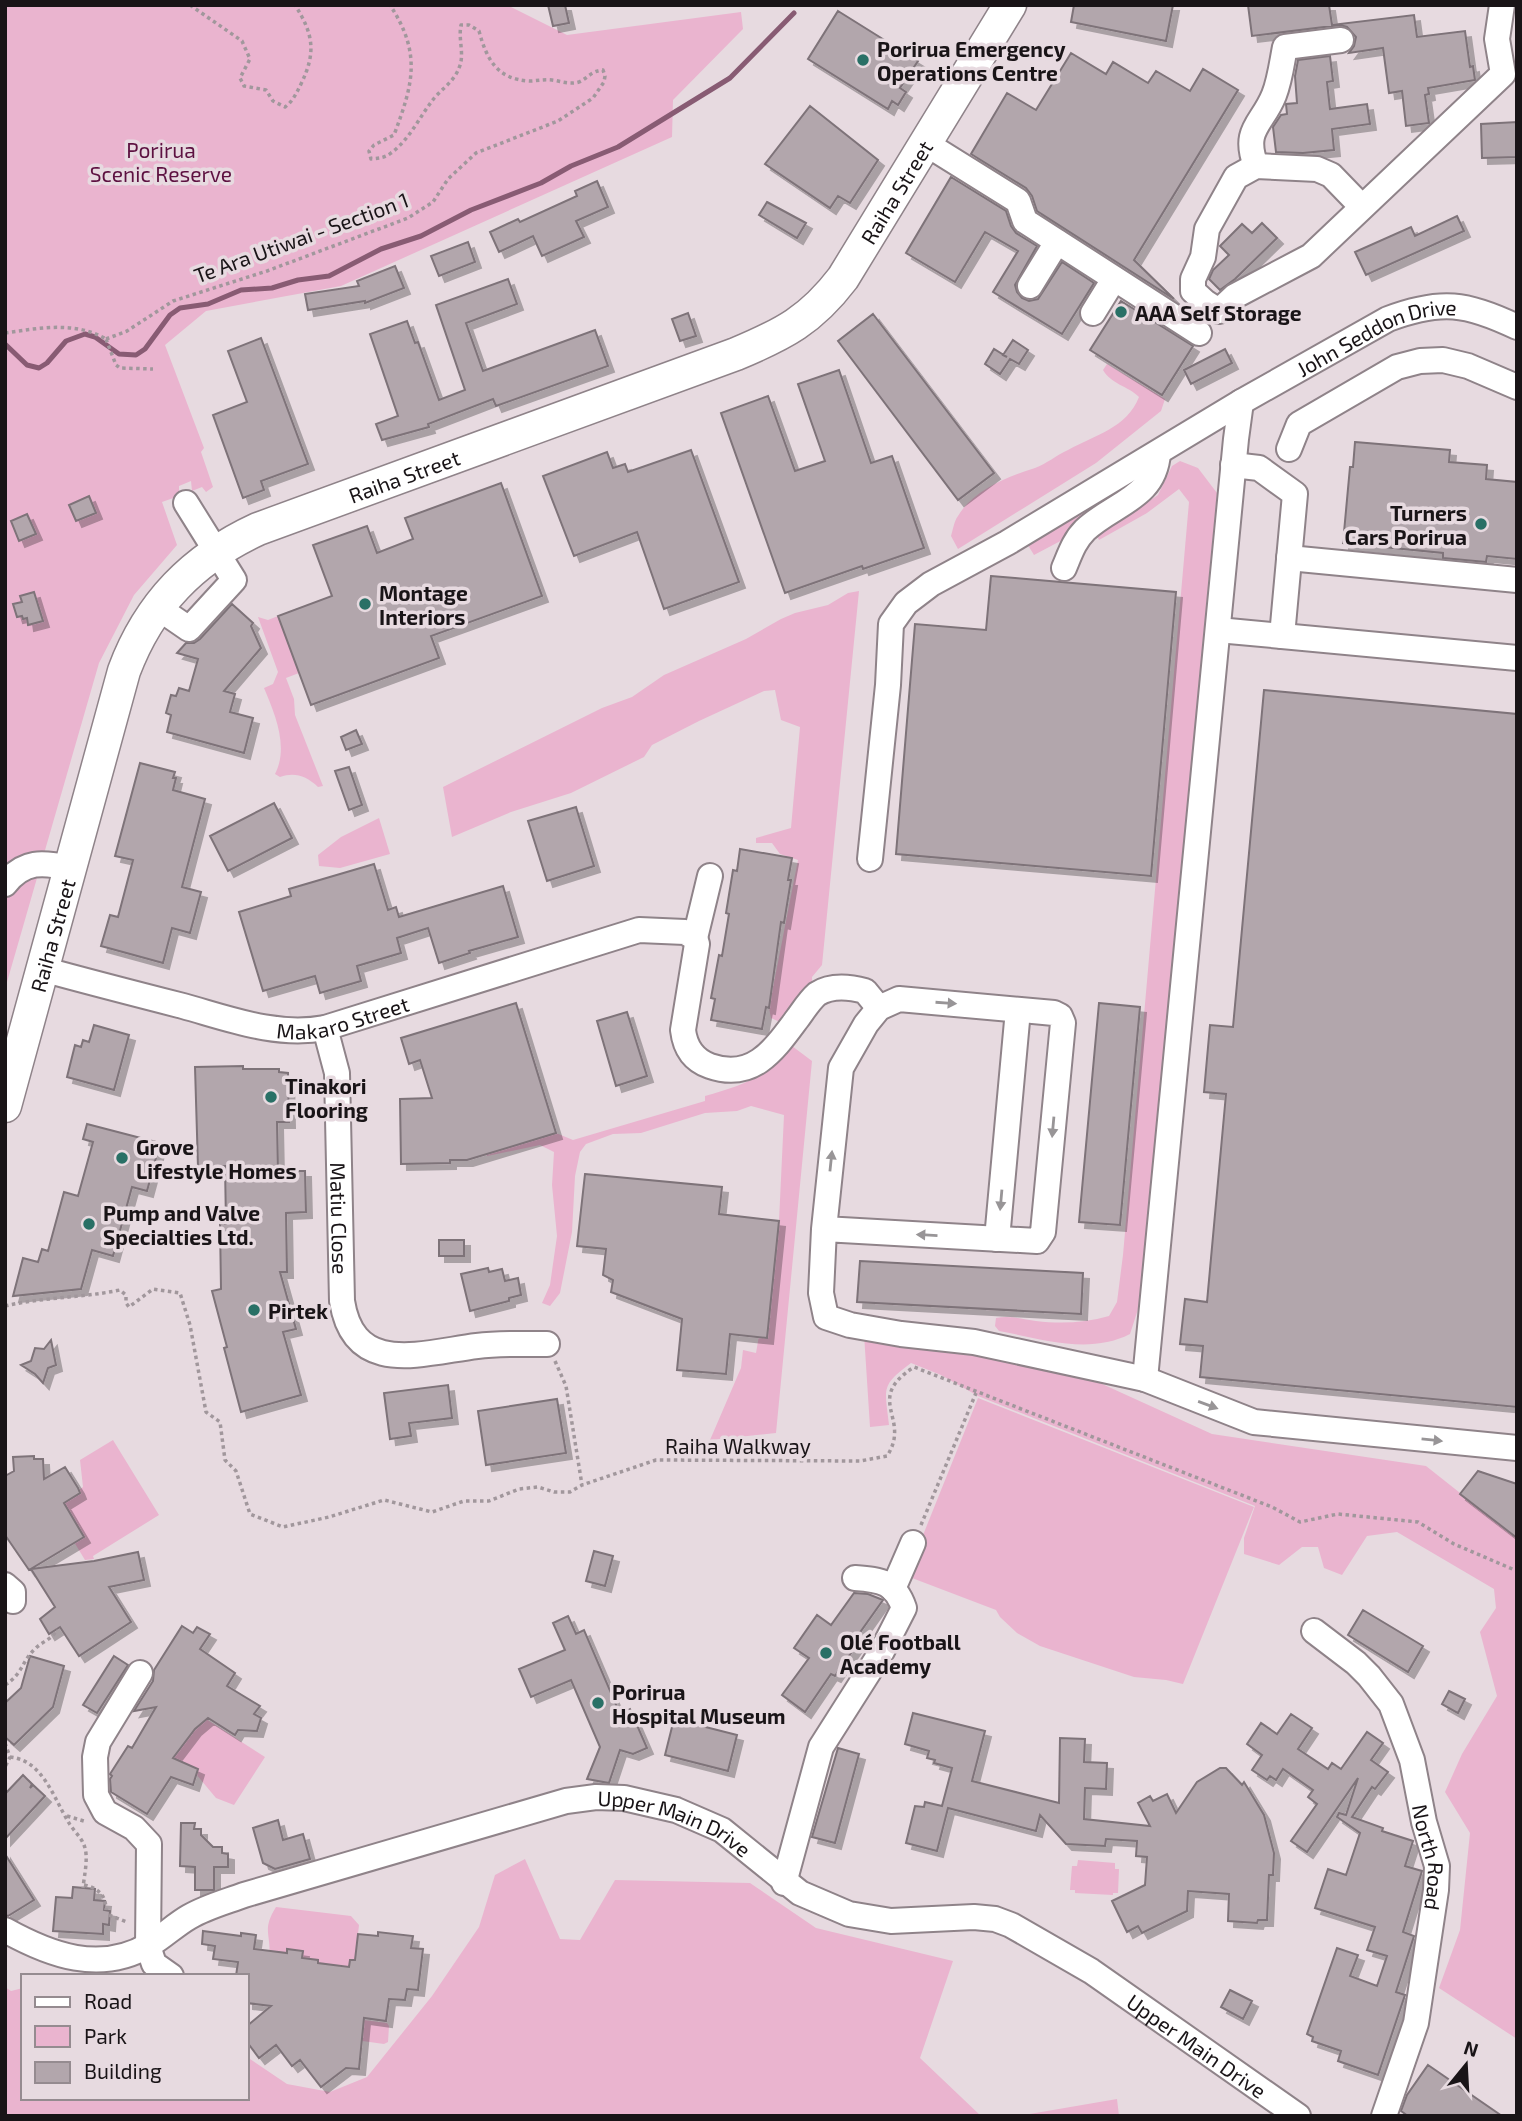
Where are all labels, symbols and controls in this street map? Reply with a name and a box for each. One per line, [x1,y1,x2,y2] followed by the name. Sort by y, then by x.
[877,36,1066,85] place label: Porirua Emergency Operations Centre
[855,52,871,68] marker: Porirua Emergency Operations Centre
[855,136,937,248] street label: Raiha Street
[90,137,232,186] park label: Porirua Scenic Reserve
[190,186,412,288] street label: Te Ara Utiwai - Section 1
[1292,294,1457,381] street label: John Seddon Drive
[1135,300,1302,325] place label: AAA Self Storage
[1113,304,1129,320] marker: AAA Self Storage
[345,444,463,507] street label: Raiha Street
[1345,500,1467,549] place label: Turners Cars Porirua
[1473,516,1489,532] marker: Turners Cars Porirua
[379,580,468,629] place label: Montage Interiors
[357,596,373,612] marker: Montage Interiors
[24,876,79,995] street label: Raiha Street
[276,990,412,1043] street label: Makaro Street
[935,998,957,1009] one-way arrow
[285,1073,368,1122] place label: Tinakori Flooring
[263,1089,279,1105] marker: Tinakori Flooring
[1047,1116,1058,1138] one-way arrow
[136,1134,297,1184] place label: Grove Lifestyle Homes
[114,1150,130,1166] marker: Grove Lifestyle Homes
[825,1150,836,1172] one-way arrow
[326,1162,354,1275] street label: Matiu Close
[995,1189,1006,1211] one-way arrow
[103,1200,260,1249] place label: Pump and Valve Specialties Ltd.
[81,1216,97,1232] marker: Pump and Valve Specialties Ltd.
[915,1229,937,1240] one-way arrow
[268,1298,328,1323] place label: Pirtek
[246,1302,262,1318] marker: Pirtek
[1198,1400,1219,1411] one-way arrow
[665,1433,811,1458] street label: Raiha Walkway
[1421,1434,1443,1445] one-way arrow
[840,1629,961,1679] place label: Olé Football Academy
[818,1645,834,1661] marker: Olé Football Academy
[612,1679,786,1728] place label: Porirua Hospital Museum
[590,1695,606,1711] marker: Porirua Hospital Museum
[597,1785,757,1861] street label: Upper Main Drive
[1408,1802,1450,1912] street label: North Road
[21,1974,248,2100] legend
[84,1988,132,2013] text: Road
[1123,1988,1272,2103] street label: Upper Main Drive
[84,2023,127,2048] text: Park
[1431,2030,1501,2100] north arrow
[1461,2035,1481,2061] text: N
[84,2058,162,2083] text: Building

